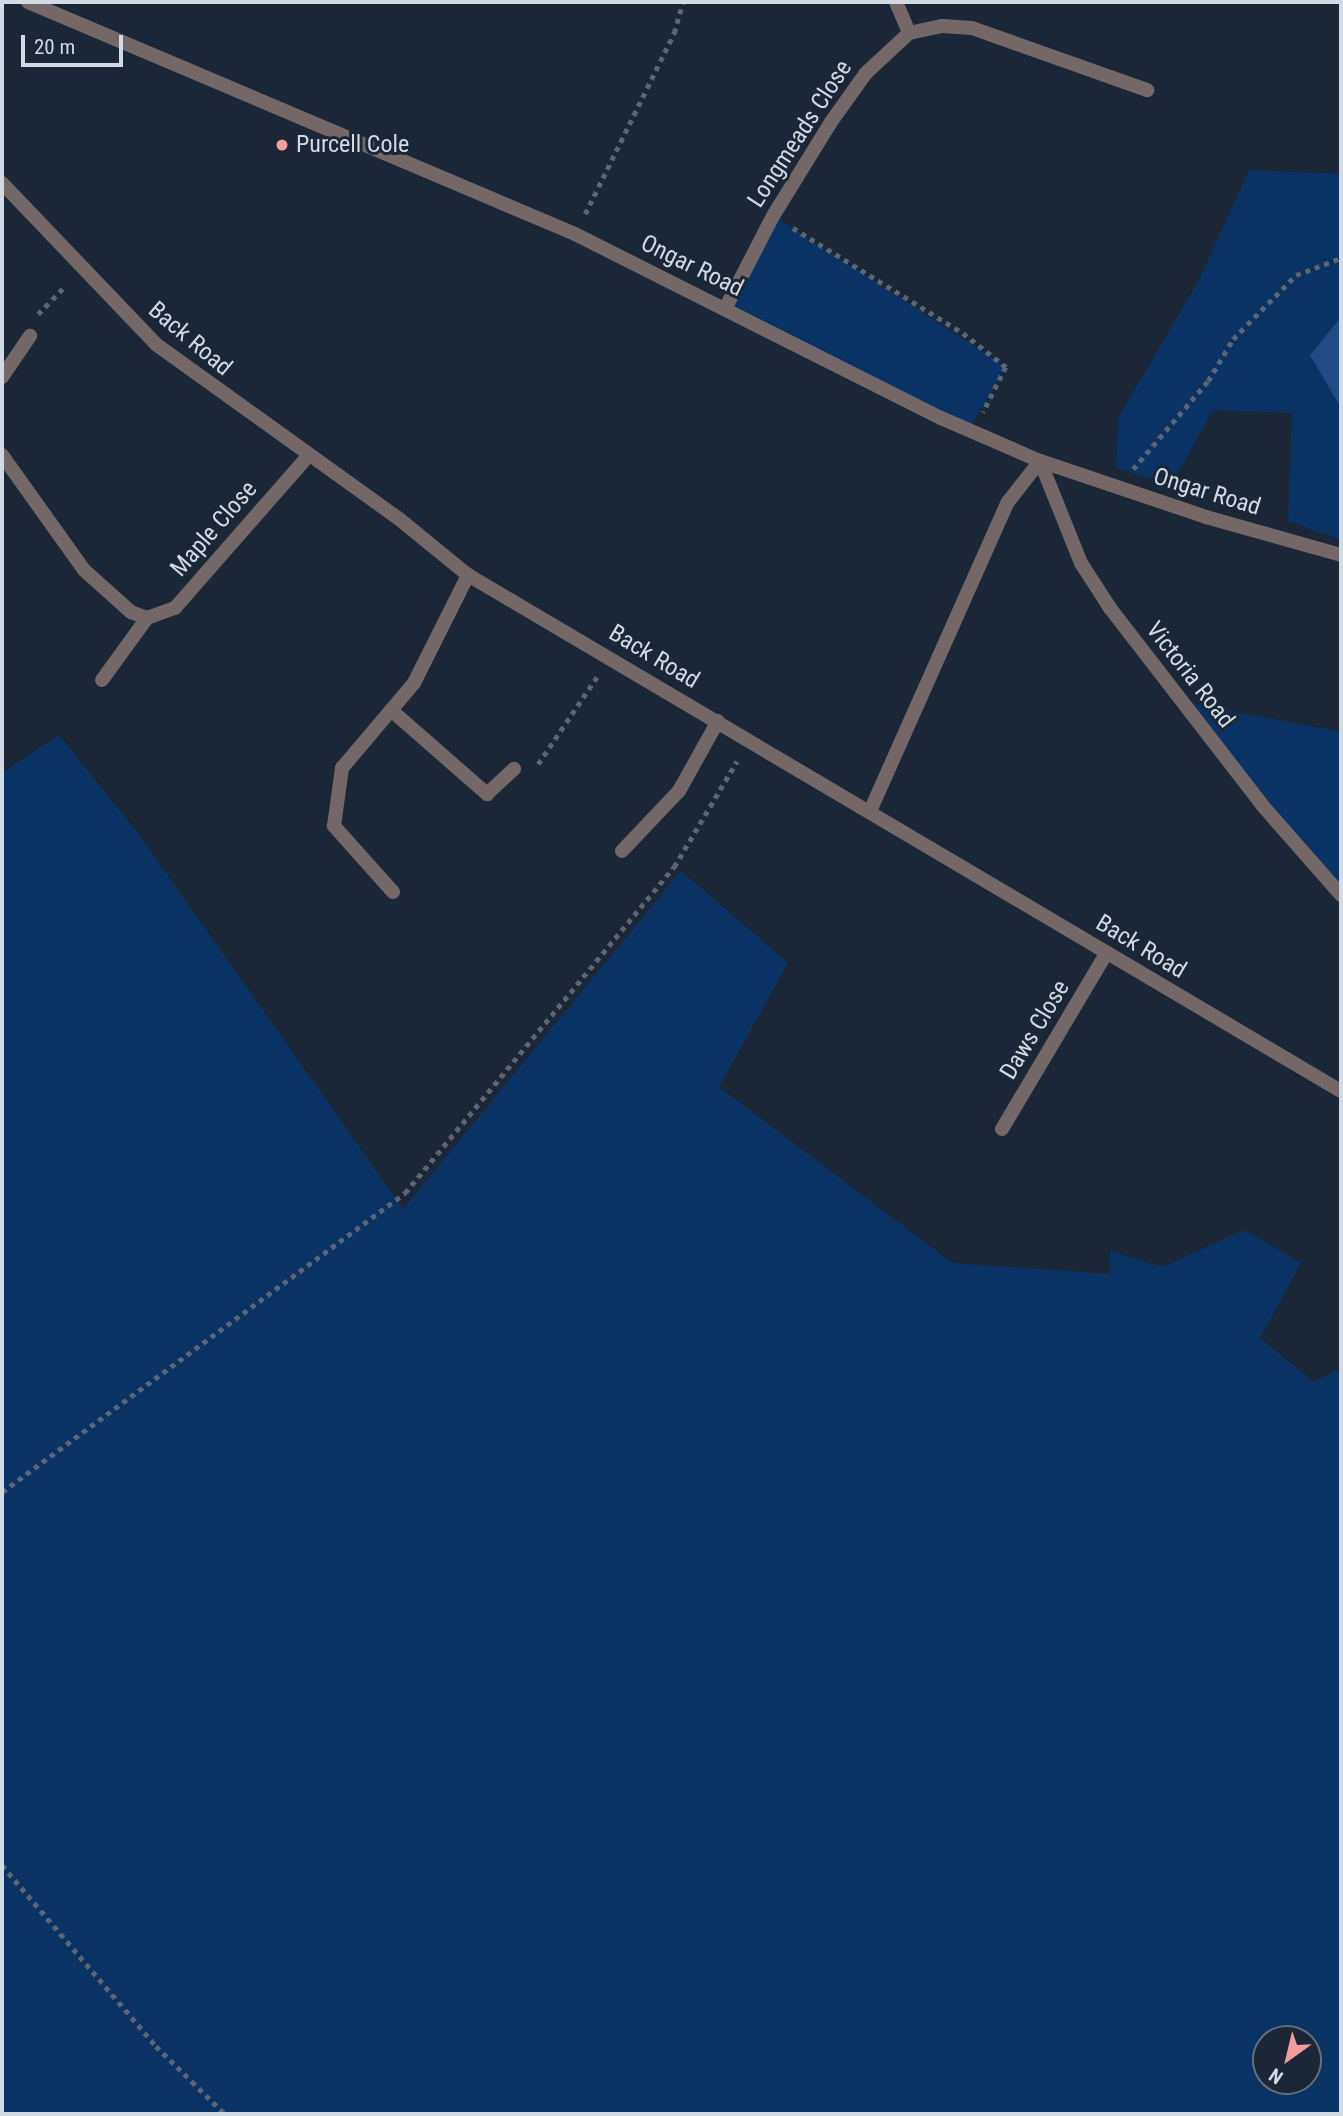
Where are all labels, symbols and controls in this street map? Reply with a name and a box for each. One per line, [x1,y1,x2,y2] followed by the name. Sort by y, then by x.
[24,21,126,65] scale bar
[34,35,75,59] text: 20 m
[742,55,858,213] street label: Longmeads Close
[296,131,409,159] place label: Purcell Cole
[274,137,290,153] marker: Purcell Cole
[636,229,748,303] street label: Ongar Road
[142,296,238,382] street label: Back Road
[1150,462,1264,522] street label: Ongar Road
[165,475,263,583] street label: Maple Close
[1140,616,1240,734] street label: Victoria Road
[604,619,704,695] street label: Back Road
[1091,909,1191,985] street label: Back Road
[994,975,1076,1085] street label: Daws Close
[1252,2025,1322,2095] north arrow
[1265,2063,1287,2089] text: N

